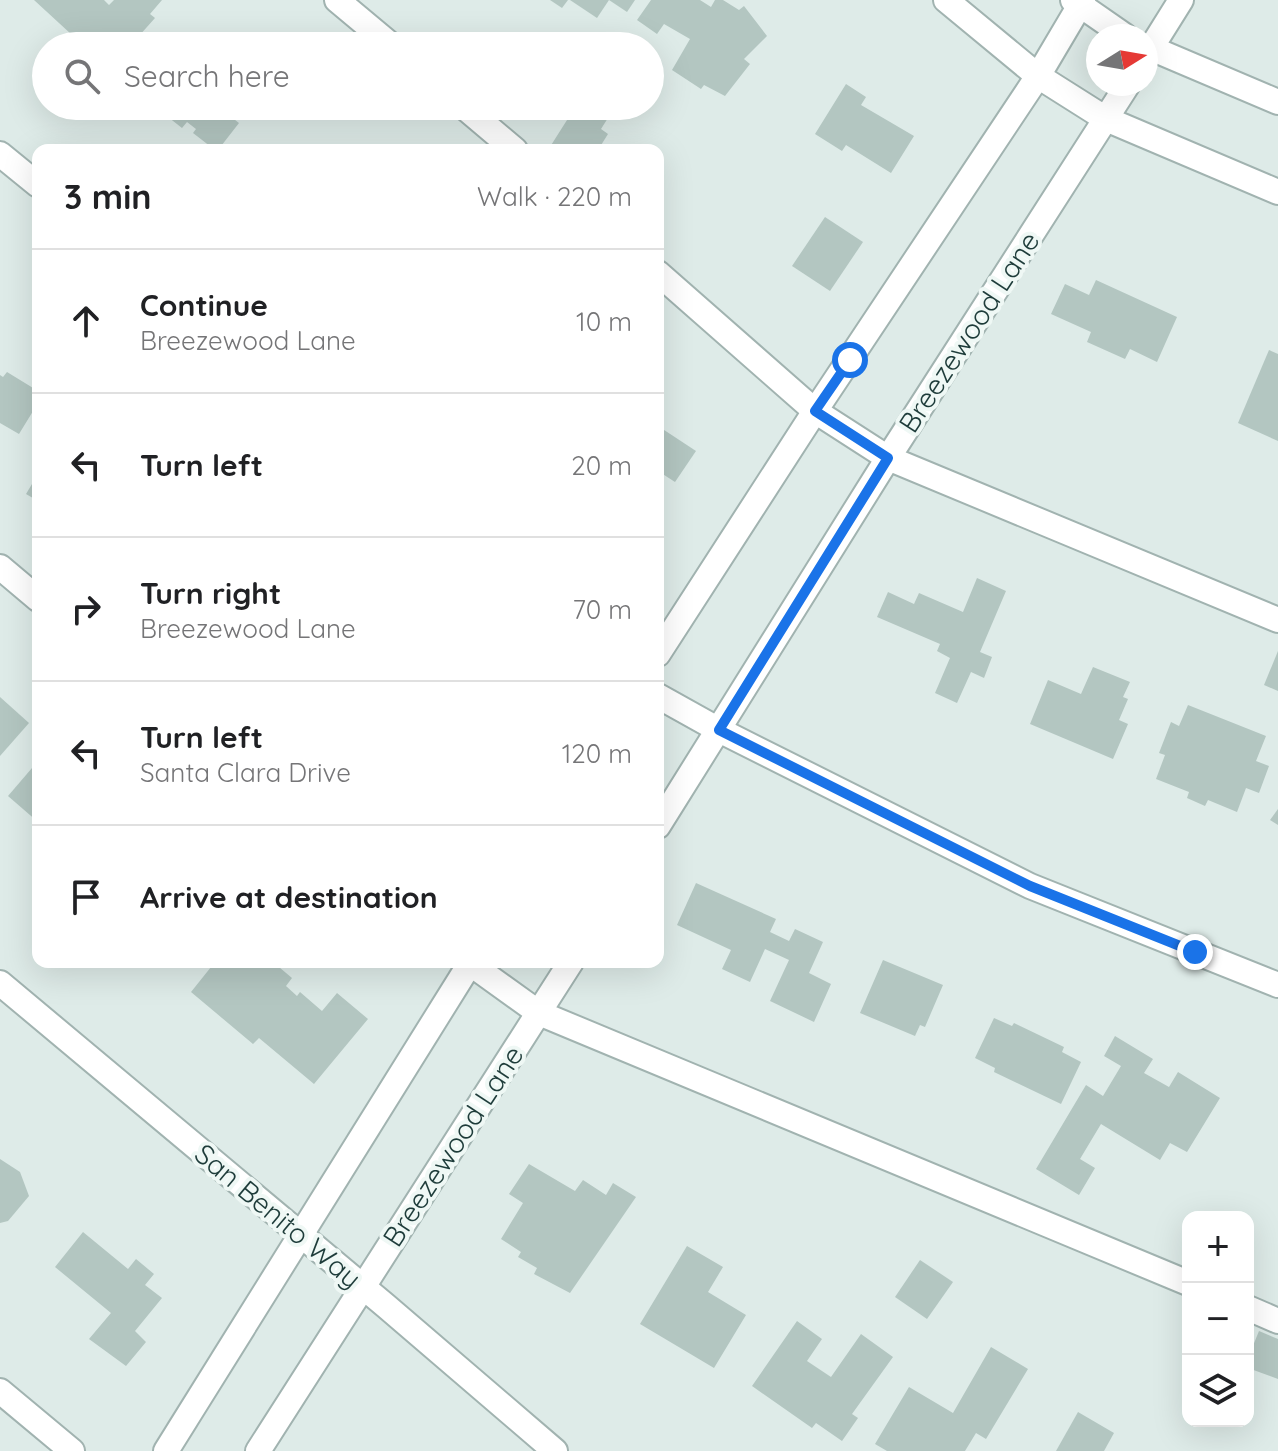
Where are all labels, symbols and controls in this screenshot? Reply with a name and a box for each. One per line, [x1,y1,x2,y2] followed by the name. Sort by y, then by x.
[1086,24,1158,96] north arrow
[32,32,664,120] search box
[60,54,104,98] icon: search
[124,57,290,95] text: Search here
[64,175,151,218] text: 3 min
[477,180,632,213] text: Walk · 220 m
[891,225,1047,439] street label: Breezewood Lane
[140,286,268,324] text: Continue
[64,299,108,343] icon: ahead
[576,305,632,338] text: 10 m
[140,324,356,357] text: Breezewood Lane
[832,342,868,378] route start
[64,443,108,487] icon: left
[140,446,263,484] text: Turn left
[571,449,632,482] text: 20 m
[140,574,281,612] text: Turn right
[64,587,108,631] icon: right
[572,593,632,626] text: 70 m
[140,612,356,645] text: Breezewood Lane
[140,718,263,756] text: Turn left
[64,731,108,775] icon: left
[562,737,632,770] text: 120 m
[140,756,351,789] text: Santa Clara Drive
[64,875,108,919] icon: arrive
[140,878,438,916] text: Arrive at destination
[1177,934,1213,970] route end
[375,1039,531,1253] street label: Breezewood Lane
[188,1136,369,1295] street label: San Benito Way
[1182,1211,1254,1427] map controls
[1182,1211,1254,1283] button: +
[1182,1283,1254,1355] button: −
[1182,1355,1254,1427] button: layers

